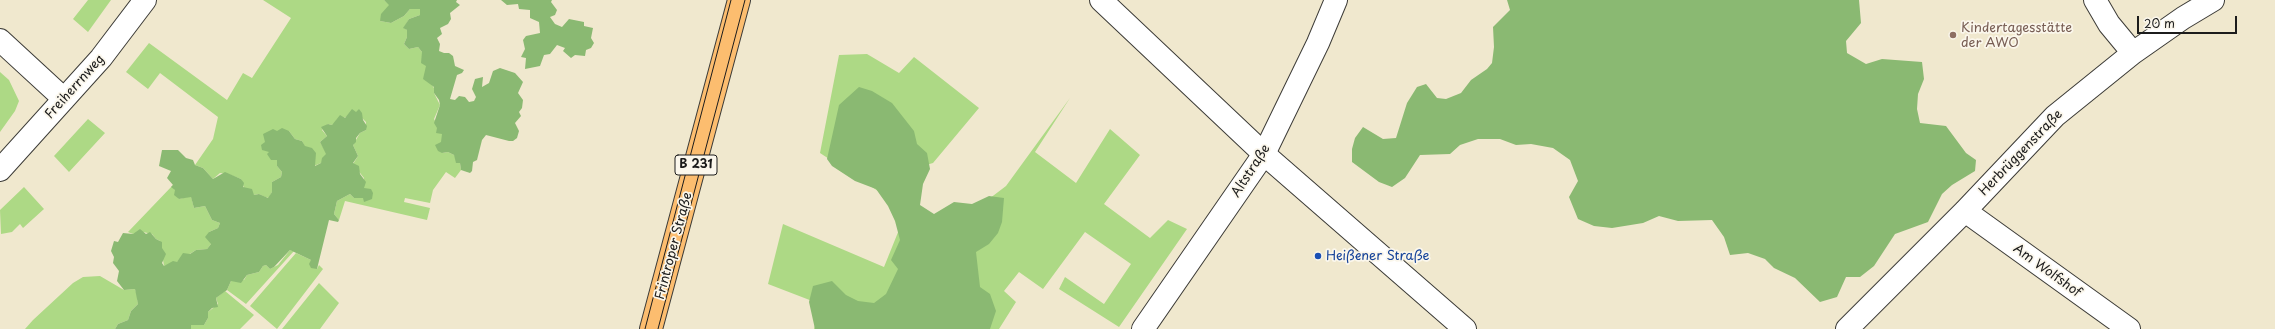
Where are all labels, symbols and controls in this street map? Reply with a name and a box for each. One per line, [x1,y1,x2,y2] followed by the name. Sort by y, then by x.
[2139,8,2239,34] scale bar
[2144,14,2175,32] text: 20 m
[1961,20,2072,51] place label: Kindertagesstätte der AWO
[1948,30,1958,40] marker: Kindertagesstätte der AWO
[42,52,108,122] street label: Freiherrnweg
[1976,107,2066,199] street label: Herbrüggenstraße
[1228,142,1274,200] street label: Altstraße
[675,155,717,175] road number: B 231
[652,191,696,301] street label: Frintroper Straße
[2010,241,2084,301] street label: Am Wolfshof
[1326,248,1430,264] place label: Heißener Straße
[1313,251,1323,261] marker: Heißener Straße

